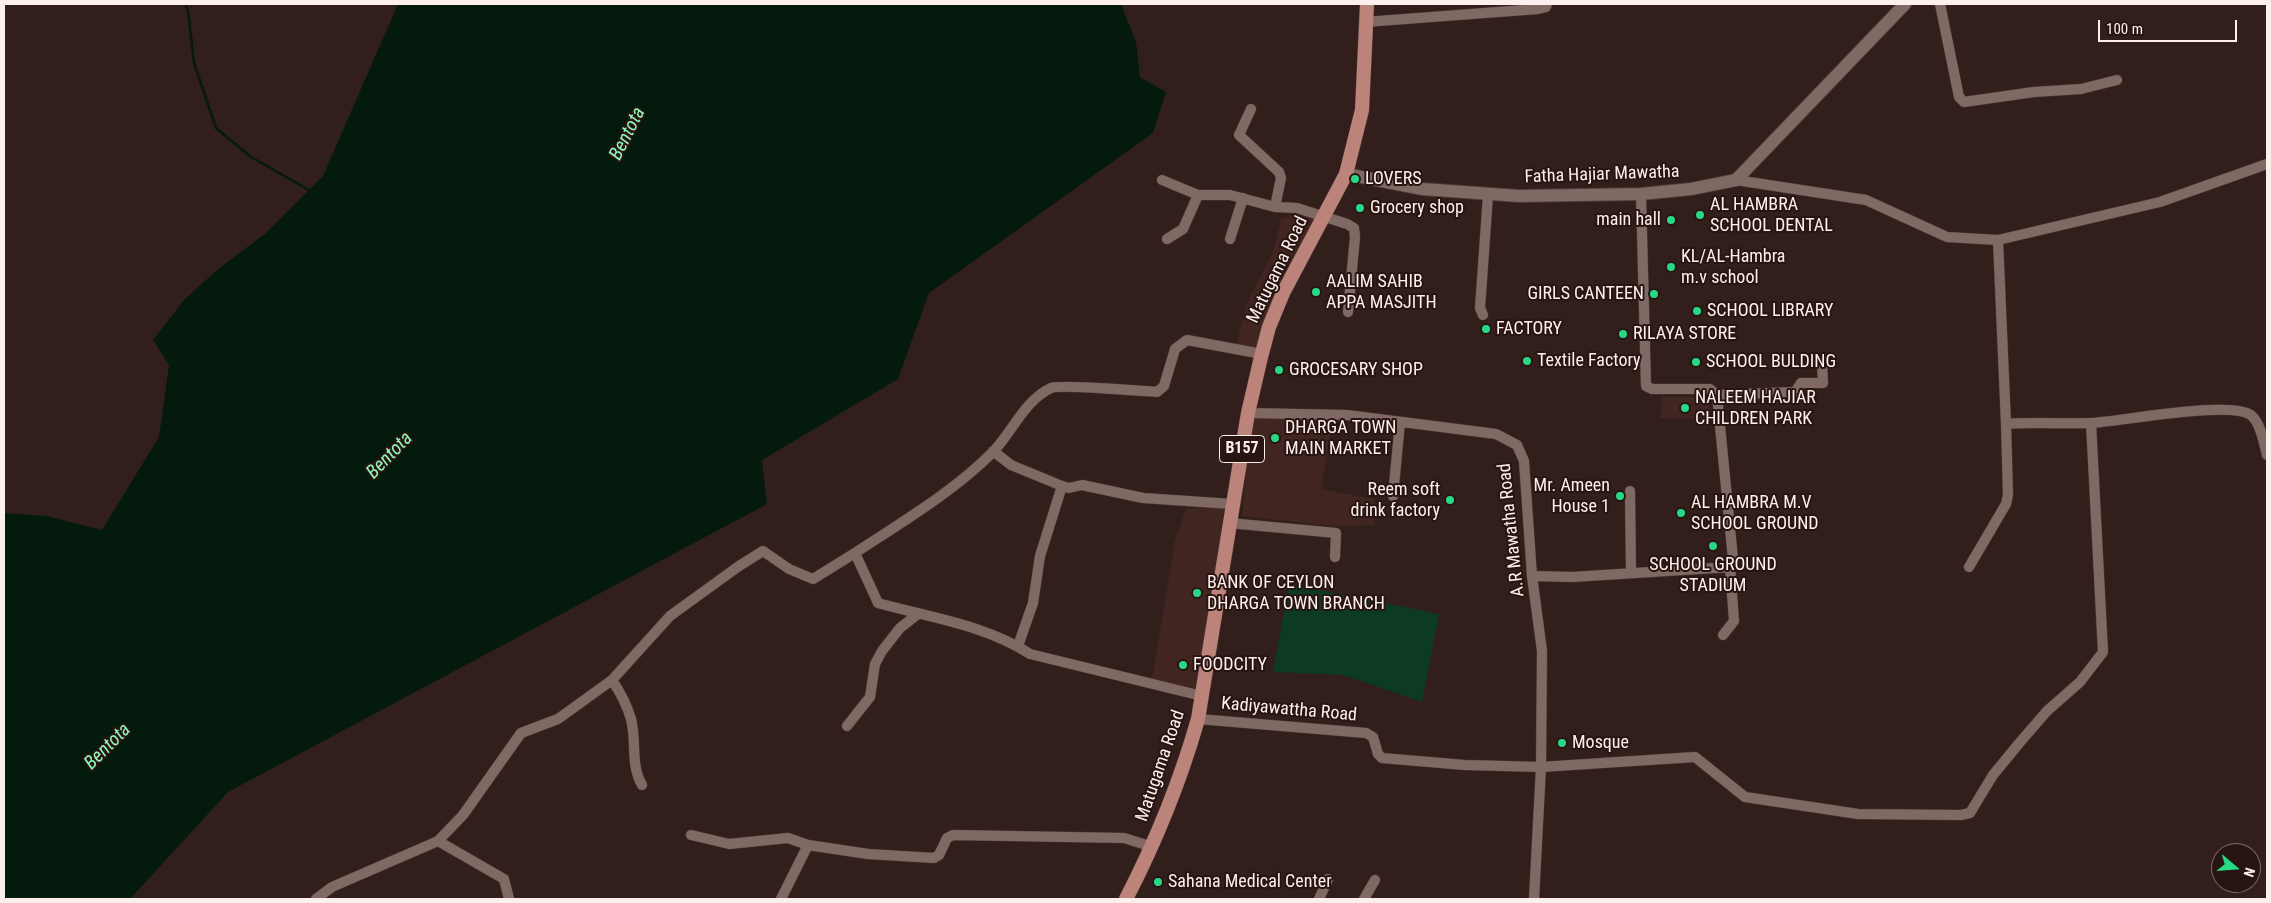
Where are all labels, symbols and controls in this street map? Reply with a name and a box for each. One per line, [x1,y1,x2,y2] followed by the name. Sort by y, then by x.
[2101,10,2240,42] scale bar
[2106,20,2143,38] text: 100 m
[605,104,651,164] water label: Bentota
[1524,161,1680,189] street label: Fatha Hajiar Mawatha
[1365,168,1422,190] place label: LOVERS
[1349,173,1361,185] marker: LOVERS
[1710,194,1833,236] place label: AL HAMBRA SCHOOL DENTAL
[1370,197,1464,219] place label: Grocery shop
[1354,202,1366,214] marker: Grocery shop
[1596,209,1661,231] place label: main hall
[1694,209,1706,221] marker: AL HAMBRA SCHOOL DENTAL
[1243,213,1313,327] street label: Matugama Road
[1665,214,1677,226] marker: main hall
[1681,246,1785,288] place label: KL/AL-Hambra m.v school
[1665,261,1677,273] marker: KL/AL-Hambra m.v school
[1326,271,1437,314] place label: AALIM SAHIB APPA MASJITH
[1527,283,1644,305] place label: GIRLS CANTEEN
[1310,286,1322,298] marker: AALIM SAHIB APPA MASJITH
[1648,288,1660,300] marker: GIRLS CANTEEN
[1707,300,1833,322] place label: SCHOOL LIBRARY
[1691,305,1703,317] marker: SCHOOL LIBRARY
[1496,318,1562,340] place label: FACTORY
[1480,323,1492,335] marker: FACTORY
[1633,323,1736,345] place label: RILAYA STORE
[1617,328,1629,340] marker: RILAYA STORE
[1537,350,1641,372] place label: Textile Factory
[1706,351,1836,373] place label: SCHOOL BULDING
[1521,355,1533,367] marker: Textile Factory
[1690,356,1702,368] marker: SCHOOL BULDING
[1289,359,1423,381] place label: GROCESARY SHOP
[1273,364,1285,376] marker: GROCESARY SHOP
[1695,387,1816,429] place label: NALEEM HAJIAR CHILDREN PARK
[1679,402,1691,414] marker: NALEEM HAJIAR CHILDREN PARK
[1285,417,1396,459] place label: DHARGA TOWN MAIN MARKET
[362,428,418,484] water label: Bentota
[1269,432,1281,444] marker: DHARGA TOWN MAIN MARKET
[1220,436,1264,462] road number: B157
[1494,462,1530,598] street label: A.R Mawatha Road
[1534,475,1610,518] place label: Mr. Ameen House 1
[1351,479,1440,522] place label: Reem soft drink factory
[1614,490,1626,502] marker: Mr. Ameen House 1
[1691,492,1819,534] place label: AL HAMBRA M.V SCHOOL GROUND
[1444,494,1456,506] marker: Reem soft drink factory
[1675,507,1687,519] marker: AL HAMBRA M.V SCHOOL GROUND
[1707,540,1719,552] marker: SCHOOL GROUND STADIUM
[1649,554,1777,596] place label: SCHOOL GROUND STADIUM
[1207,572,1385,614] place label: BANK OF CEYLON DHARGA TOWN BRANCH
[1191,587,1203,599] marker: BANK OF CEYLON DHARGA TOWN BRANCH
[1193,654,1267,676] place label: FOODCITY
[1177,659,1189,671] marker: FOODCITY
[1220,693,1358,727] street label: Kadiyawattha Road
[1132,708,1190,824] street label: Matugama Road
[80,719,136,775] water label: Bentota
[1572,732,1629,754] place label: Mosque
[1556,737,1568,749] marker: Mosque
[2211,843,2261,893] north arrow
[2240,866,2258,879] text: N
[1168,871,1332,893] place label: Sahana Medical Center
[1152,876,1164,888] marker: Sahana Medical Center

